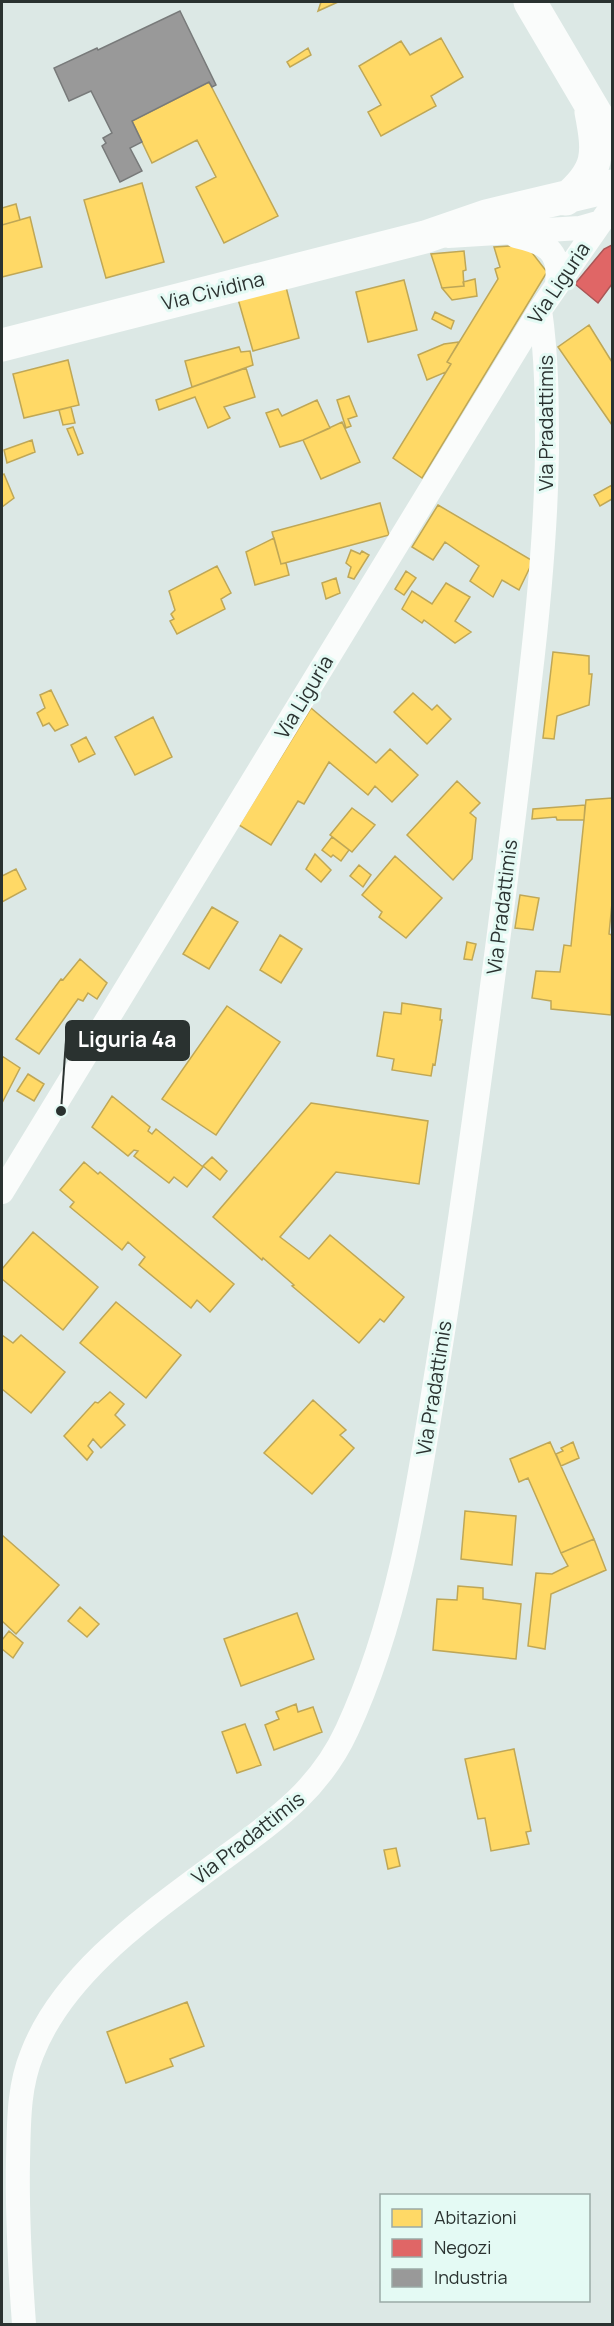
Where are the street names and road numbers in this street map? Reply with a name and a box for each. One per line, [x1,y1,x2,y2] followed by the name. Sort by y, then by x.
[521,237,596,329] street label: Via Liguria
[159,265,267,316] street label: Via Cividina
[532,355,559,491] street label: Via Pradattimis
[268,650,339,744] street label: Via Liguria
[480,838,523,976] street label: Via Pradattimis
[410,1319,457,1457] street label: Via Pradattimis
[186,1785,310,1890] street label: Via Pradattimis

